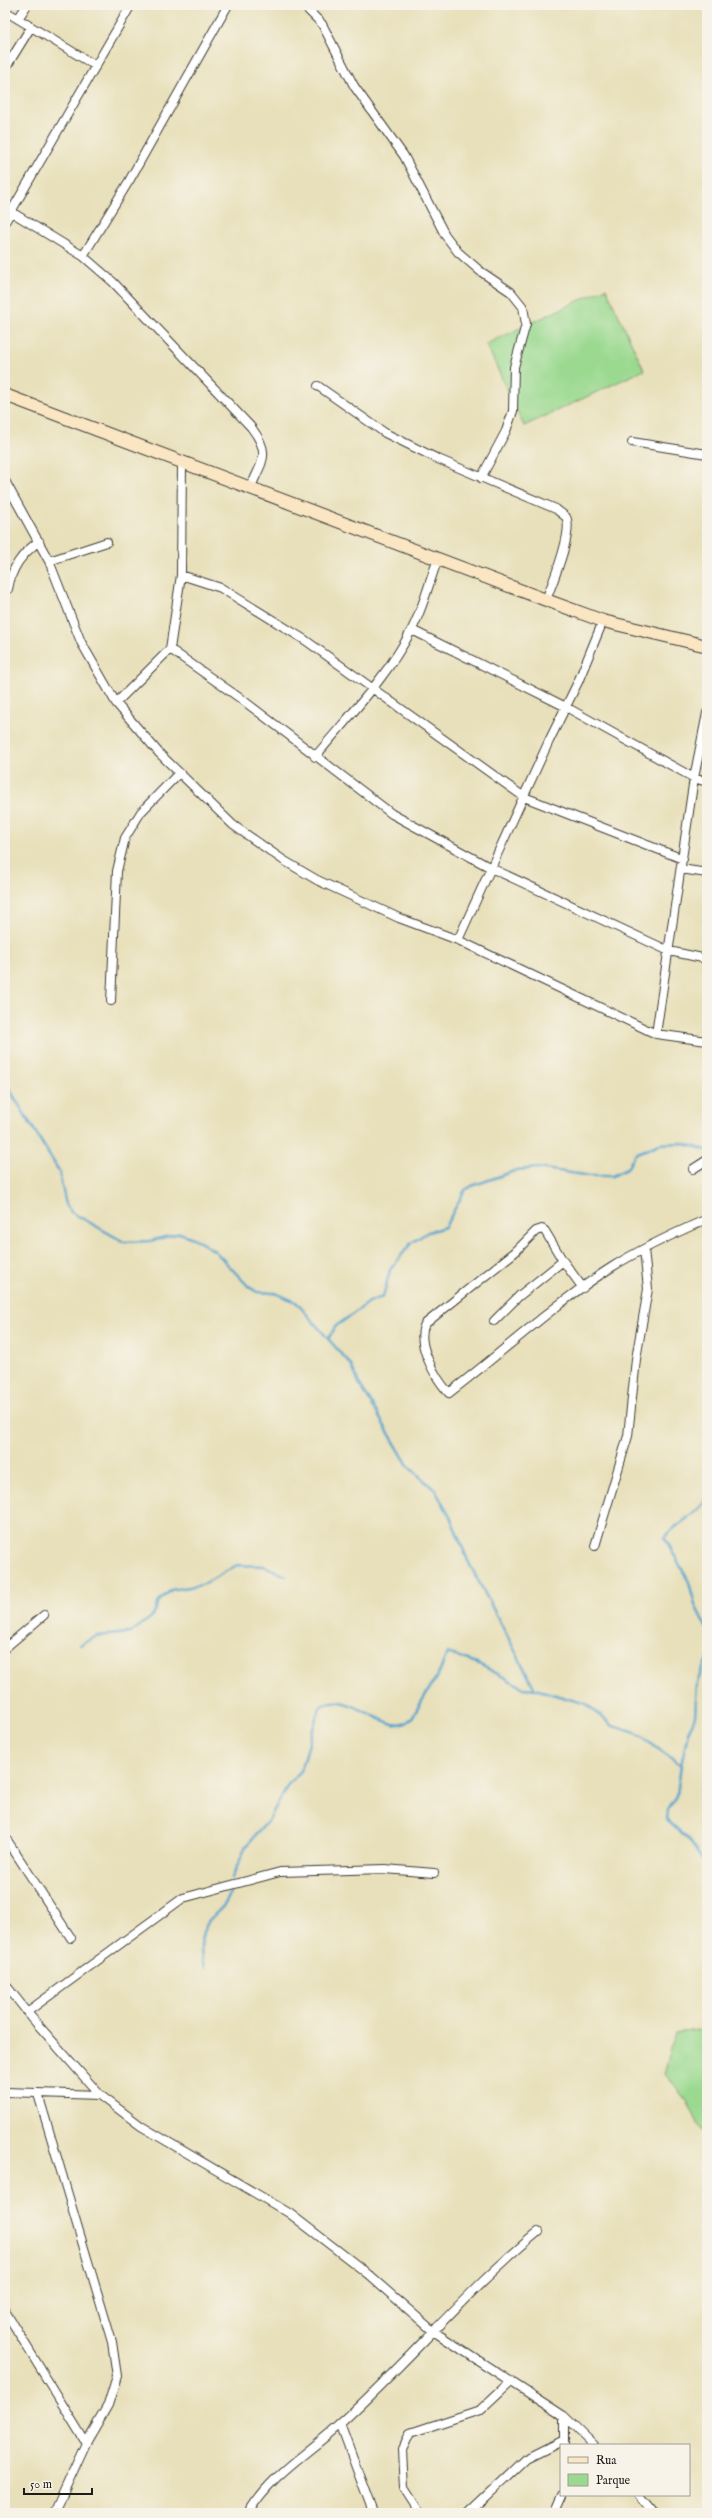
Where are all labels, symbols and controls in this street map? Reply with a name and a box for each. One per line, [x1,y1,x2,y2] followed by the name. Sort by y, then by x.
[560,2444,690,2496] legend
[596,2453,617,2468] text: Rua
[24,2470,92,2496] scale bar
[596,2473,631,2489] text: Parque
[30,2477,52,2492] text: 50 m

